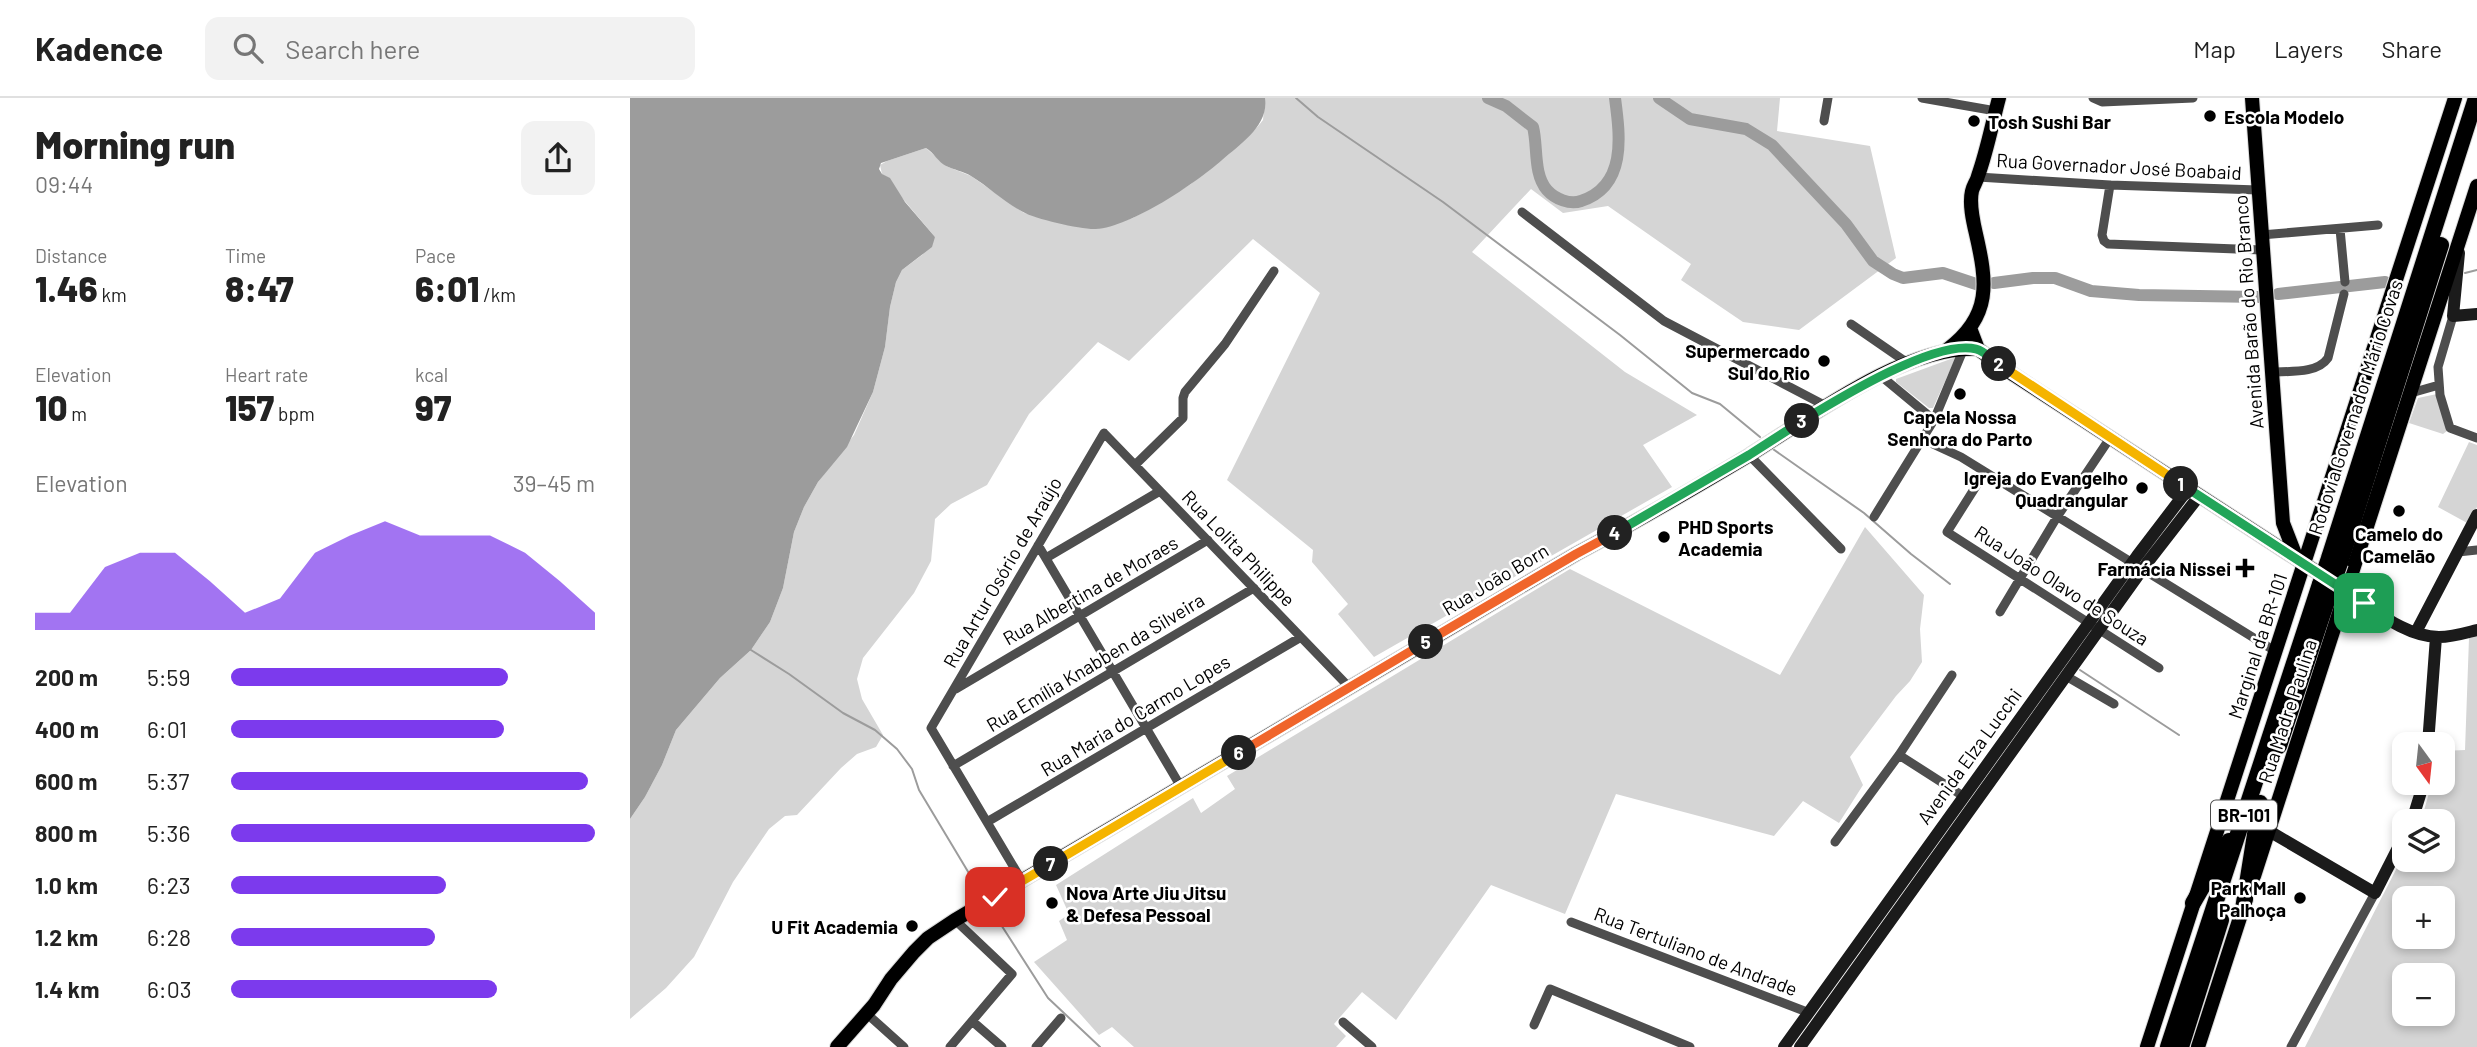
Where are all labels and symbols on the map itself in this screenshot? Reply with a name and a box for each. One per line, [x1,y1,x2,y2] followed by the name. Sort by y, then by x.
[2224,105,2344,128] place label: Escola Modelo
[2202,108,2218,124] marker: Escola Modelo
[1988,110,2112,133] place label: Tosh Sushi Bar
[1966,113,1982,129] marker: Tosh Sushi Bar
[1996,148,2242,184] street label: Rua Governador José Boabaid
[2228,194,2268,430] street label: Avenida Barão do Rio Branco
[2303,277,2407,537] street label: Rodovia Governador Mário Covas
[1685,339,1810,384] place label: Supermercado Sul do Rio
[1982,346,2016,382] pin: 2
[1816,353,1832,369] marker: Supermercado Sul do Rio
[1952,386,1968,402] marker: Capela Nossa Senhora do Parto
[1784,404,1820,438] pin: 3
[1887,405,2033,450] place label: Capela Nossa Senhora do Parto
[1964,466,2129,511] place label: Igreja do Evangelho Quadrangular
[2164,466,2198,502] pin: 1
[938,472,1066,672] street label: Rua Artur Osório de Araújo
[2134,480,2150,496] marker: Igreja do Evangelho Quadrangular
[1178,485,1300,611] street label: Rua Lolita Philippe
[2391,503,2407,519] marker: Camelo do Camelão
[1678,515,1774,560] place label: PHD Sports Academia
[1598,516,1632,550] pin: 4
[1971,520,2153,650] street label: Rua João Olavo de Souza
[2355,522,2443,567] place label: Camelo do Camelão
[1656,529,1672,545] marker: PHD Sports Academia
[998,530,1182,650] street label: Rua Albertina de Moraes
[1438,538,1552,620] street label: Rua João Born
[2098,557,2231,580] place label: Farmácia Nissei
[2237,560,2253,576] marker: Farmácia Nissei
[2223,570,2291,722] street label: Marginal da BR-101
[2334,573,2394,633] pin
[982,588,1208,736] street label: Rua Emília Knabben da Silveira
[1408,624,1444,660] pin: 5
[2253,636,2321,786] street label: Rua Madre Paulina
[1036,649,1234,781] street label: Rua Maria do Carmo Lopes
[1912,684,2026,828] street label: Avenida Elza Lucchi
[2392,732,2455,794] north arrow
[1222,736,1256,770] pin: 6
[2211,800,2277,830] road number: BR-101
[1034,846,1068,882] pin: 7
[965,867,1025,927] pin
[2211,876,2286,921] place label: Park Mall Palhoça
[1066,881,1226,926] place label: Nova Arte Jiu Jitsu & Defesa Pessoal
[2292,890,2308,906] marker: Park Mall Palhoça
[1044,895,1060,911] marker: Nova Arte Jiu Jitsu & Defesa Pessoal
[1591,902,1801,1000] street label: Rua Tertuliano de Andrade
[771,915,898,938] place label: U Fit Academia
[904,918,920,934] marker: U Fit Academia

